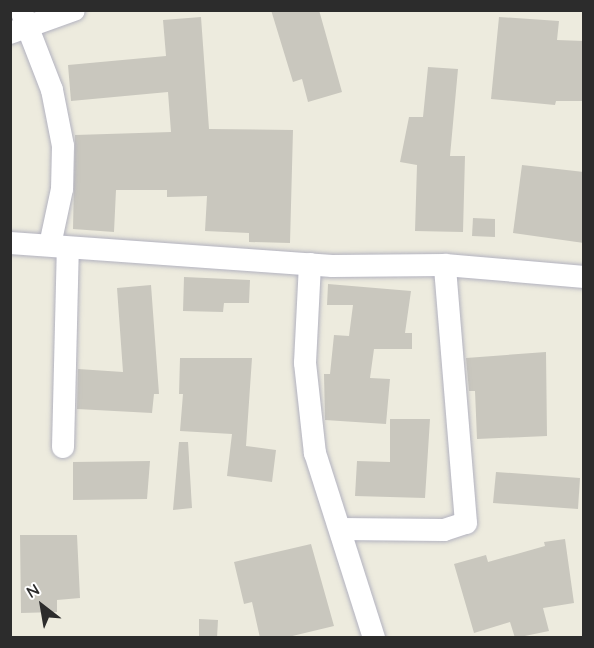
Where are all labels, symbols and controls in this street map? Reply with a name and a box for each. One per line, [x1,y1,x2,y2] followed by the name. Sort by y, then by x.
[12,576,72,636] north arrow
[23,579,43,602] text: N

